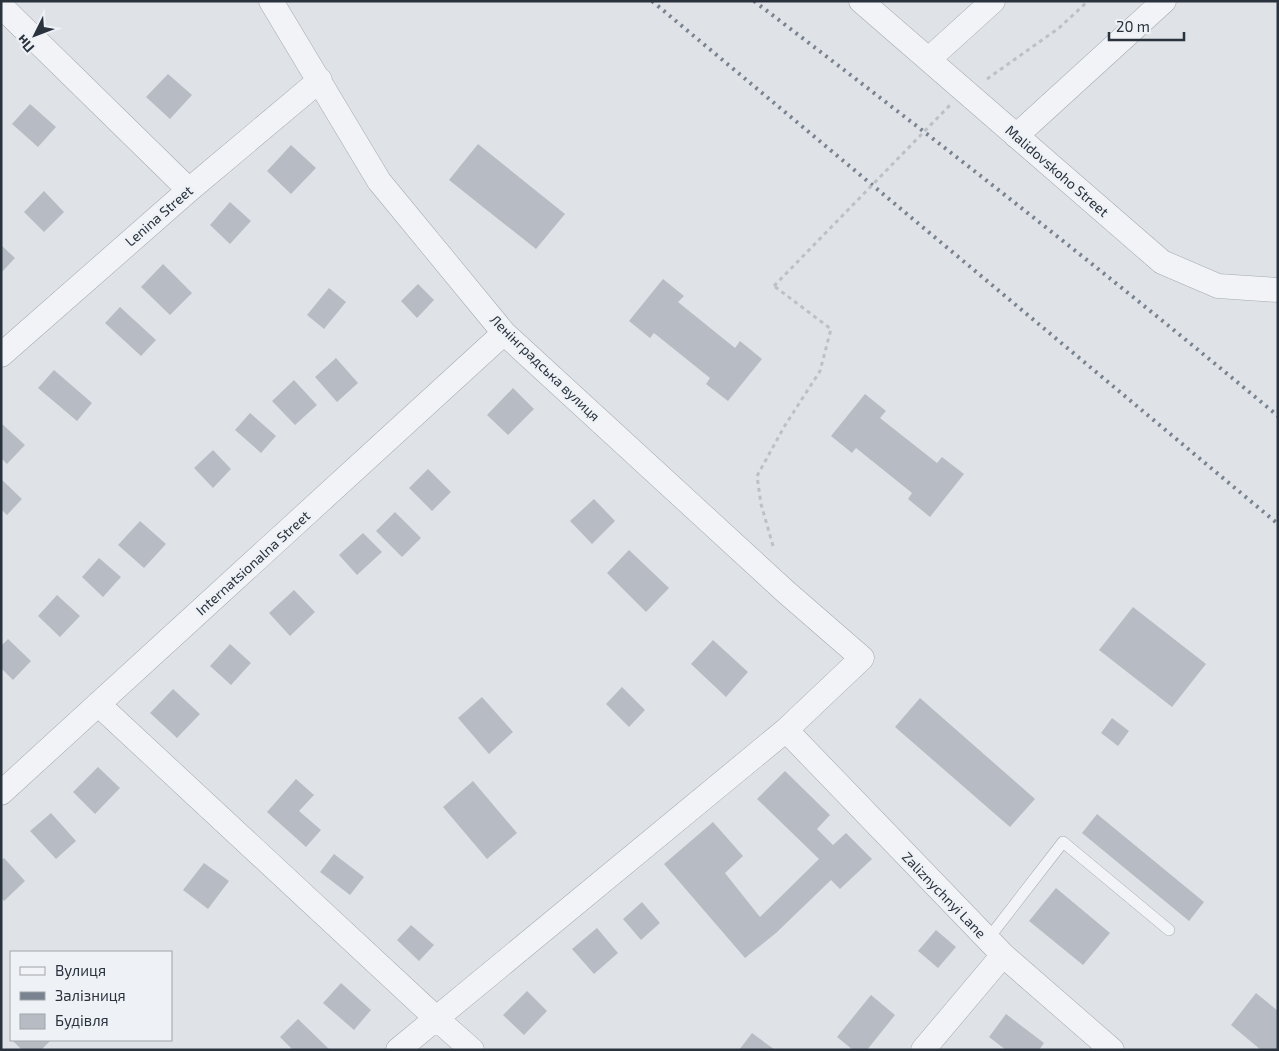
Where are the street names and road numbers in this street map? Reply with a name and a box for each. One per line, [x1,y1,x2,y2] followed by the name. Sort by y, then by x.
[1002,121,1112,220] street label: Malidovskoho Street
[121,182,196,250] street label: Lenina Street
[487,311,604,425] street label: Ленінградська вулиця
[192,507,313,618] street label: Internatsionalna Street
[899,848,990,941] street label: Zaliznychnyi Lane

